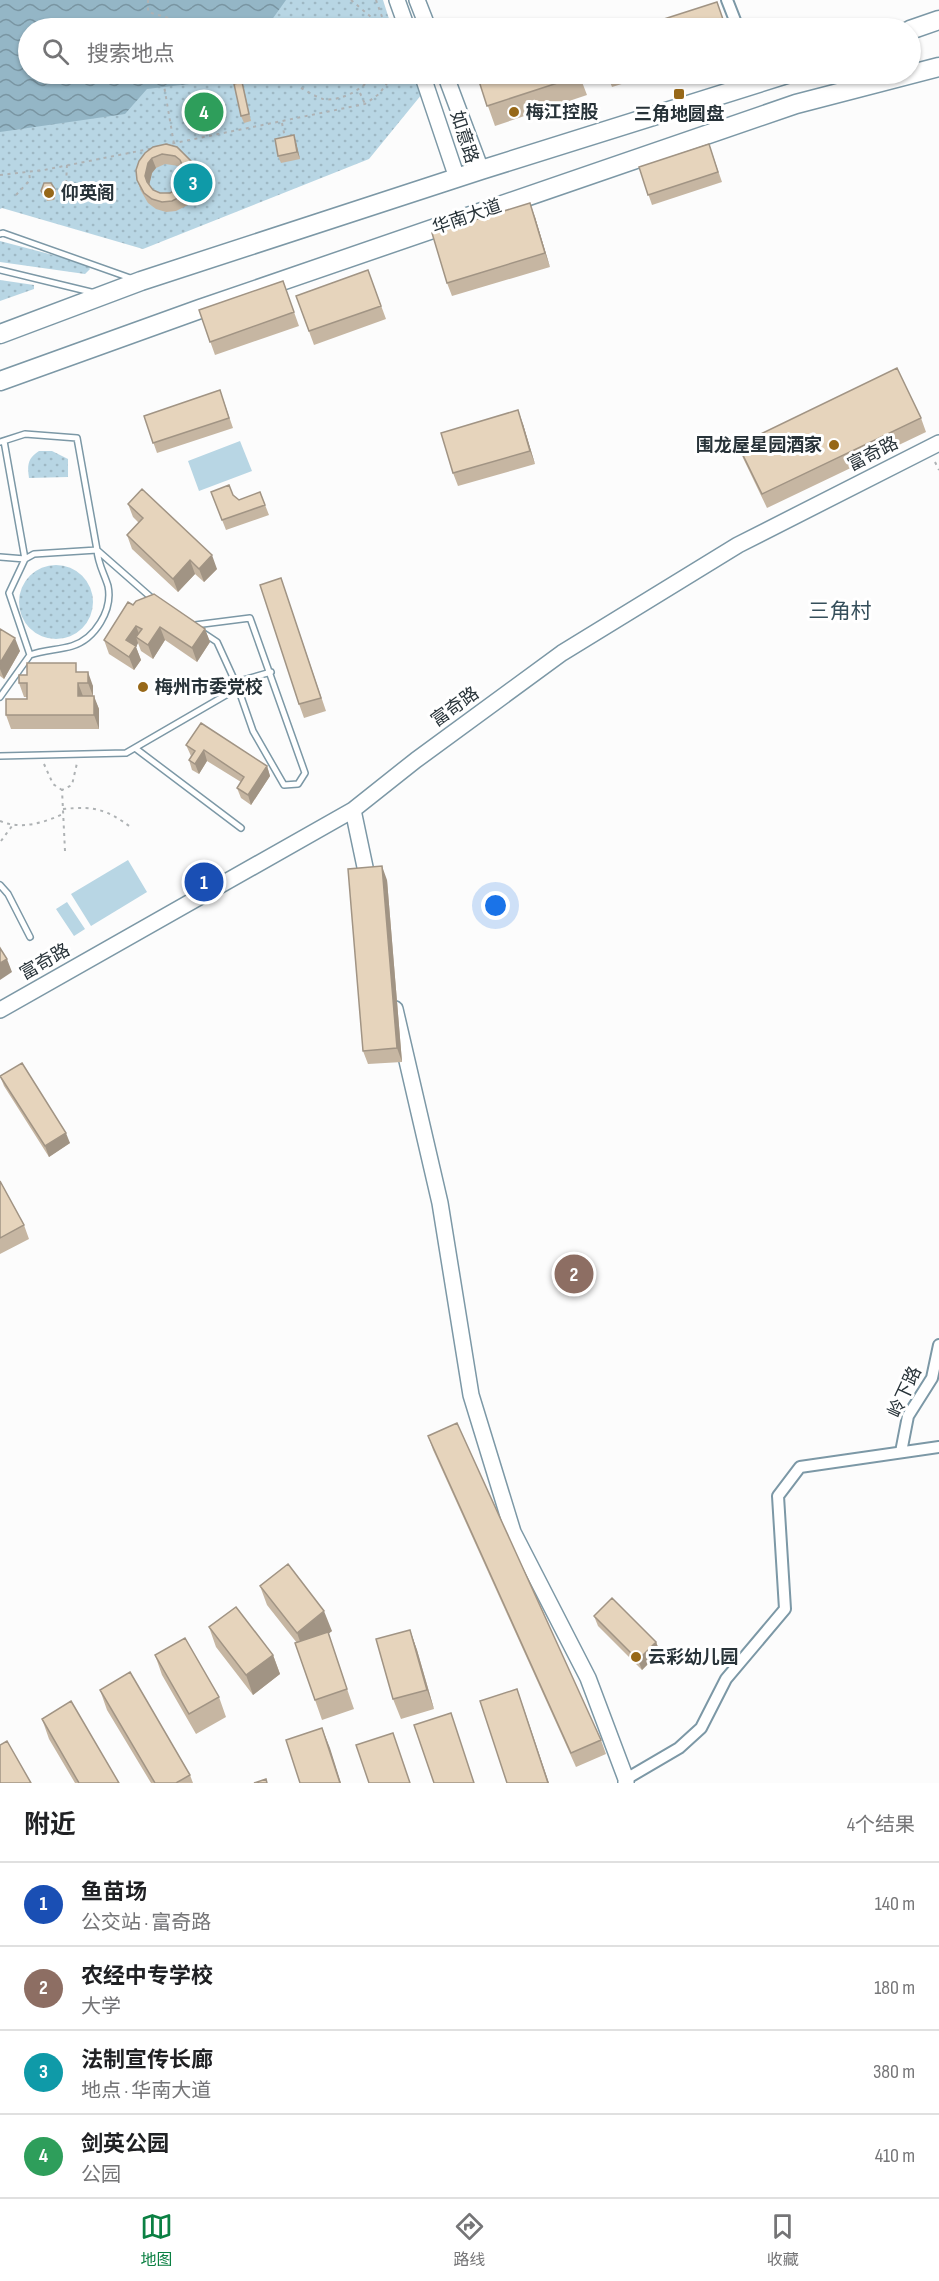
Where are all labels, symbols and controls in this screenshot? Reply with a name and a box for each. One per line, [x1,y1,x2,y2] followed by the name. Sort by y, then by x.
[18,18,921,84] search box
[39,35,72,68] icon: search
[87,41,175,68] text: 搜索地点
[672,87,686,101] marker: 三角地圆盘
[184,90,224,134] pin: 4
[526,102,599,123] place label: 梅江控股
[634,103,724,125] place label: 三角地圆盘
[507,105,521,119] marker: 梅江控股
[446,108,482,166] street label: 如意路
[174,160,212,206] pin: 3
[61,183,115,204] place label: 仰英阁
[42,186,56,200] marker: 仰英阁
[430,195,504,239] street label: 华南大道
[844,432,902,476] street label: 富奇路
[696,435,822,456] place label: 围龙屋星园酒家
[827,438,841,452] marker: 围龙屋星园酒家
[809,599,872,624] district label: 三角村
[155,677,263,698] place label: 梅州市委党校
[136,680,150,694] marker: 梅州市委党校
[427,683,483,731] street label: 富奇路
[184,860,224,904] pin: 1
[481,891,510,920] your location
[16,939,74,985] street label: 富奇路
[554,1252,594,1296] pin: 2
[884,1363,926,1421] street label: 岭下路
[648,1647,738,1668] place label: 云彩幼儿园
[629,1650,643,1664] marker: 云彩幼儿园
[24,1810,76,1841] text: 附近
[847,1813,915,1837] text: 4个结果
[81,1879,147,1906] text: 鱼苗场
[40,1892,47,1916] text: 1
[875,1892,915,1916] text: 140 m
[81,1911,211,1935] text: 公交站 · 富奇路
[81,1963,213,1990] text: 农经中专学校
[39,1976,48,2000] text: 2
[874,1976,915,2000] text: 180 m
[81,1995,121,2019] text: 大学
[81,2047,213,2074] text: 法制宣传长廊
[39,2060,48,2084] text: 3
[873,2060,915,2084] text: 380 m
[81,2079,211,2103] text: 地点 · 华南大道
[81,2131,169,2158] text: 剑英公园
[39,2144,48,2168] text: 4
[875,2144,915,2168] text: 410 m
[81,2163,121,2187] text: 公园
[140,2210,173,2270] tab: 地图
[453,2210,486,2270] tab: 路线
[766,2210,799,2270] tab: 收藏

